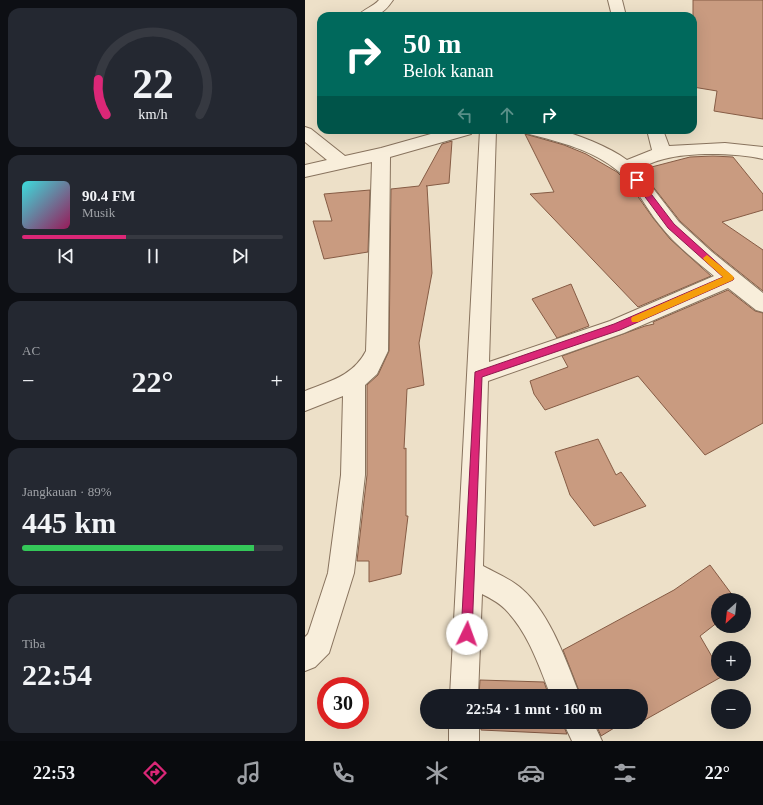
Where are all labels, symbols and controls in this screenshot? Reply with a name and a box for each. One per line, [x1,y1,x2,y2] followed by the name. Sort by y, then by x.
[337,28,389,80] icon: right
[403,28,461,59] text: 50 m
[132,61,173,107] text: 22
[403,61,493,81] text: Belok kanan
[454,104,476,126] icon: left
[496,104,518,126] icon: ahead
[538,104,560,126] icon: right
[138,106,167,122] text: km/h
[620,163,654,197] pin
[626,169,648,191] icon: arrive
[82,188,135,204] text: 90.4 FM
[82,205,115,220] text: Musik
[55,245,77,267] icon: previous
[142,245,164,267] icon: pause
[229,245,251,267] icon: next
[22,343,40,358] text: AC
[132,365,174,398] text: 22°
[22,368,34,393] text: −
[271,368,283,393] text: +
[22,484,112,499] text: Jangkauan · 89%
[22,506,116,539] text: 445 km
[711,593,751,633] north arrow
[711,593,751,729] map controls
[446,613,488,655] position arrow
[22,636,45,651] text: Tiba
[711,641,751,681] button: +
[22,658,92,691] text: 22:54
[317,677,369,729] speed limit sign: 30
[711,689,751,729] button: −
[466,701,602,717] text: 22:54 · 1 mnt · 160 m
[141,759,169,787] icon: directions
[235,759,263,787] icon: music
[329,759,357,787] icon: phone
[423,759,451,787] icon: climate
[517,759,545,787] icon: car
[611,759,639,787] icon: filters
[33,763,75,783] text: 22:53
[705,763,730,783] text: 22°

